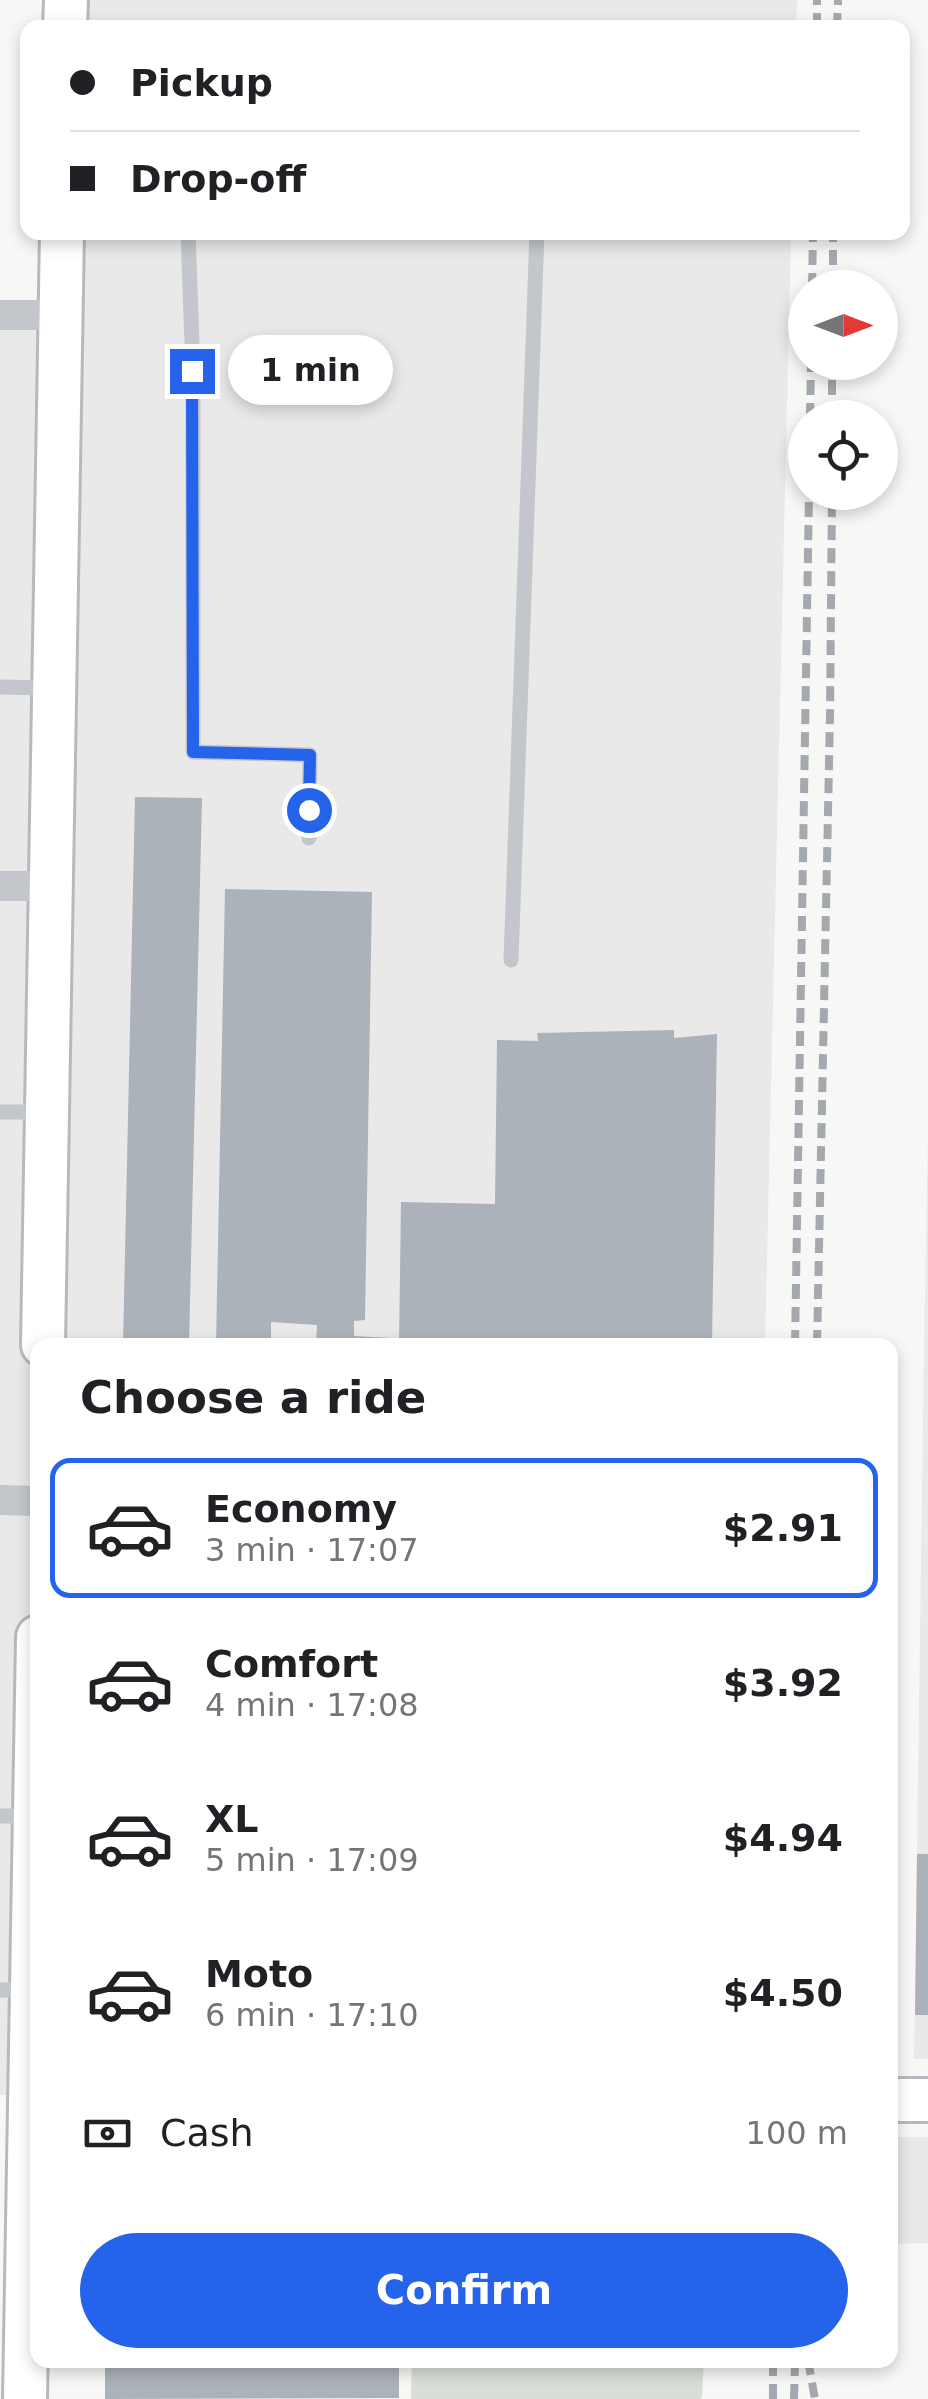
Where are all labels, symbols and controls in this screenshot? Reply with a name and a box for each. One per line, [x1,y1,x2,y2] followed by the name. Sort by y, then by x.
[130,61,273,105] text: Pickup
[130,157,306,201] text: Drop-off
[788,270,898,380] north arrow
[788,270,898,510] map controls
[227,336,392,406] callout: 1 min
[170,349,215,394] route end
[260,351,361,389] text: 1 min
[788,400,898,510] button: locate
[287,788,332,833] route start
[80,1371,426,1424] text: Choose a ride
[85,1483,175,1573] icon: car
[205,1487,397,1531] text: Economy
[723,1506,843,1550] text: $2.91
[205,1531,419,1569] text: 3 min · 17:07
[85,1638,175,1728] icon: car
[205,1642,378,1686] text: Comfort
[723,1661,843,1705] text: $3.92
[205,1686,419,1724] text: 4 min · 17:08
[85,1793,175,1883] icon: car
[205,1797,259,1841] text: XL
[723,1816,843,1860] text: $4.94
[205,1841,419,1879] text: 5 min · 17:09
[85,1948,175,2038] icon: car
[205,1952,313,1996] text: Moto
[723,1971,843,2015] text: $4.50
[205,1996,419,2034] text: 6 min · 17:10
[80,2106,135,2161] icon: cash
[160,2111,254,2155] text: Cash
[746,2114,848,2152] text: 100 m
[80,2233,848,2348] button: Confirm

